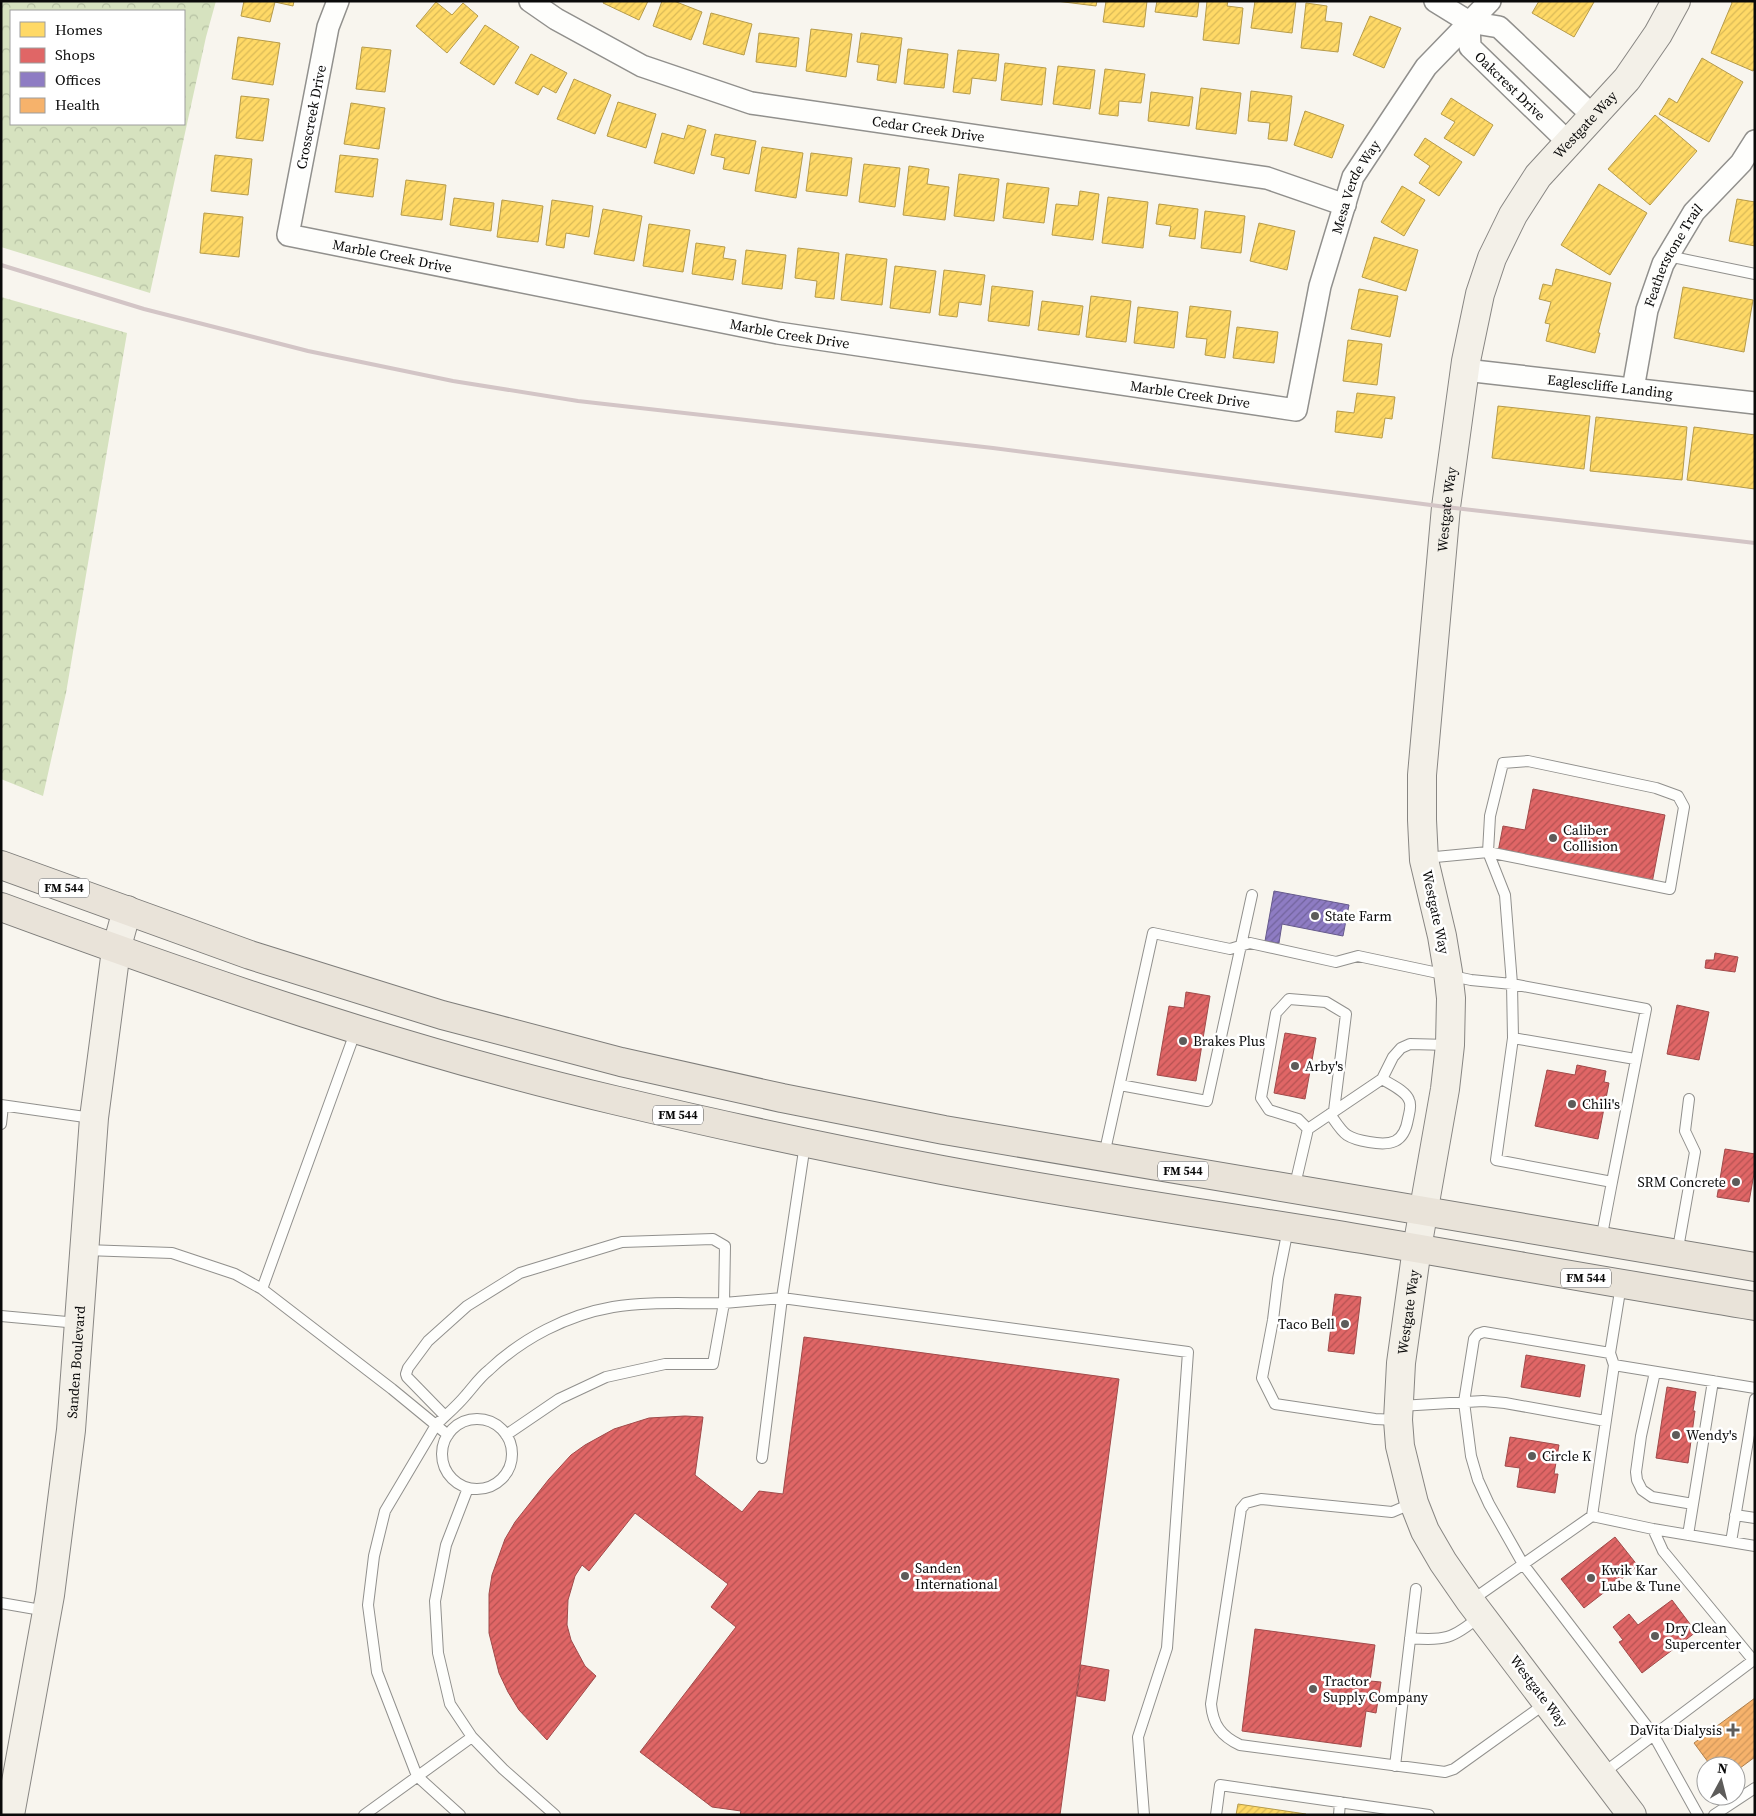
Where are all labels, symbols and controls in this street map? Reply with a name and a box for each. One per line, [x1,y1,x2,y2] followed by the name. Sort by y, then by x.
[10,10,185,125] legend
[55,19,102,40] text: Homes
[55,44,95,65] text: Shops
[1470,47,1550,125] street label: Oakcrest Drive
[291,63,331,171] street label: Crosscreek Drive
[55,69,101,90] text: Offices
[1549,86,1622,163] street label: Westgate Way
[55,94,100,115] text: Health
[871,111,986,147] street label: Cedar Creek Drive
[1326,135,1385,236] street label: Mesa Verde Way
[1639,199,1707,310] street label: Featherstone Trail
[331,234,454,278] street label: Marble Creek Drive
[728,314,851,354] street label: Marble Creek Drive
[1546,369,1674,404] street label: Eaglescliffe Landing
[1129,375,1252,413] street label: Marble Creek Drive
[1432,465,1462,553] street label: Westgate Way
[1563,820,1619,856] place label: Caliber Collision
[1547,832,1559,844] marker: Caliber Collision
[1417,868,1455,957] street label: Westgate Way
[39,878,89,898] road number: FM 544
[1325,906,1392,926] place label: State Farm
[1309,910,1321,922] marker: State Farm
[1193,1031,1265,1051] place label: Brakes Plus
[1177,1035,1189,1047] marker: Brakes Plus
[1305,1056,1343,1076] place label: Arby's
[1289,1060,1301,1072] marker: Arby's
[1582,1094,1620,1114] place label: Chili's
[1566,1098,1578,1110] marker: Chili's
[653,1106,703,1124] road number: FM 544
[1158,1162,1208,1180] road number: FM 544
[1638,1172,1726,1192] place label: SRM Concrete
[1730,1176,1742,1188] marker: SRM Concrete
[1392,1268,1424,1356] street label: Westgate Way
[1561,1268,1611,1288] road number: FM 544
[62,1305,90,1419] street label: Sanden Boulevard
[1278,1314,1335,1334] place label: Taco Bell
[1339,1318,1351,1330] marker: Taco Bell
[1686,1425,1737,1445] place label: Wendy's
[1670,1429,1682,1441] marker: Wendy's
[1542,1446,1592,1466] place label: Circle K
[1526,1450,1538,1462] marker: Circle K
[915,1558,998,1594] place label: Sanden International
[1601,1560,1681,1596] place label: Kwik Kar Lube & Tune
[899,1570,911,1582] marker: Sanden International
[1585,1572,1597,1584] marker: Kwik Kar Lube & Tune
[1665,1618,1741,1654] place label: Dry Clean Supercenter
[1649,1630,1661,1642] marker: Dry Clean Supercenter
[1505,1651,1573,1732] street label: Westgate Way
[1323,1671,1429,1707] place label: Tractor Supply Company
[1307,1683,1319,1695] marker: Tractor Supply Company
[1630,1720,1722,1740] place label: DaVita Dialysis
[1726,1723,1740,1737] marker: DaVita Dialysis
[1696,1756,1746,1806] north arrow
[1716,1758,1729,1779] text: N

